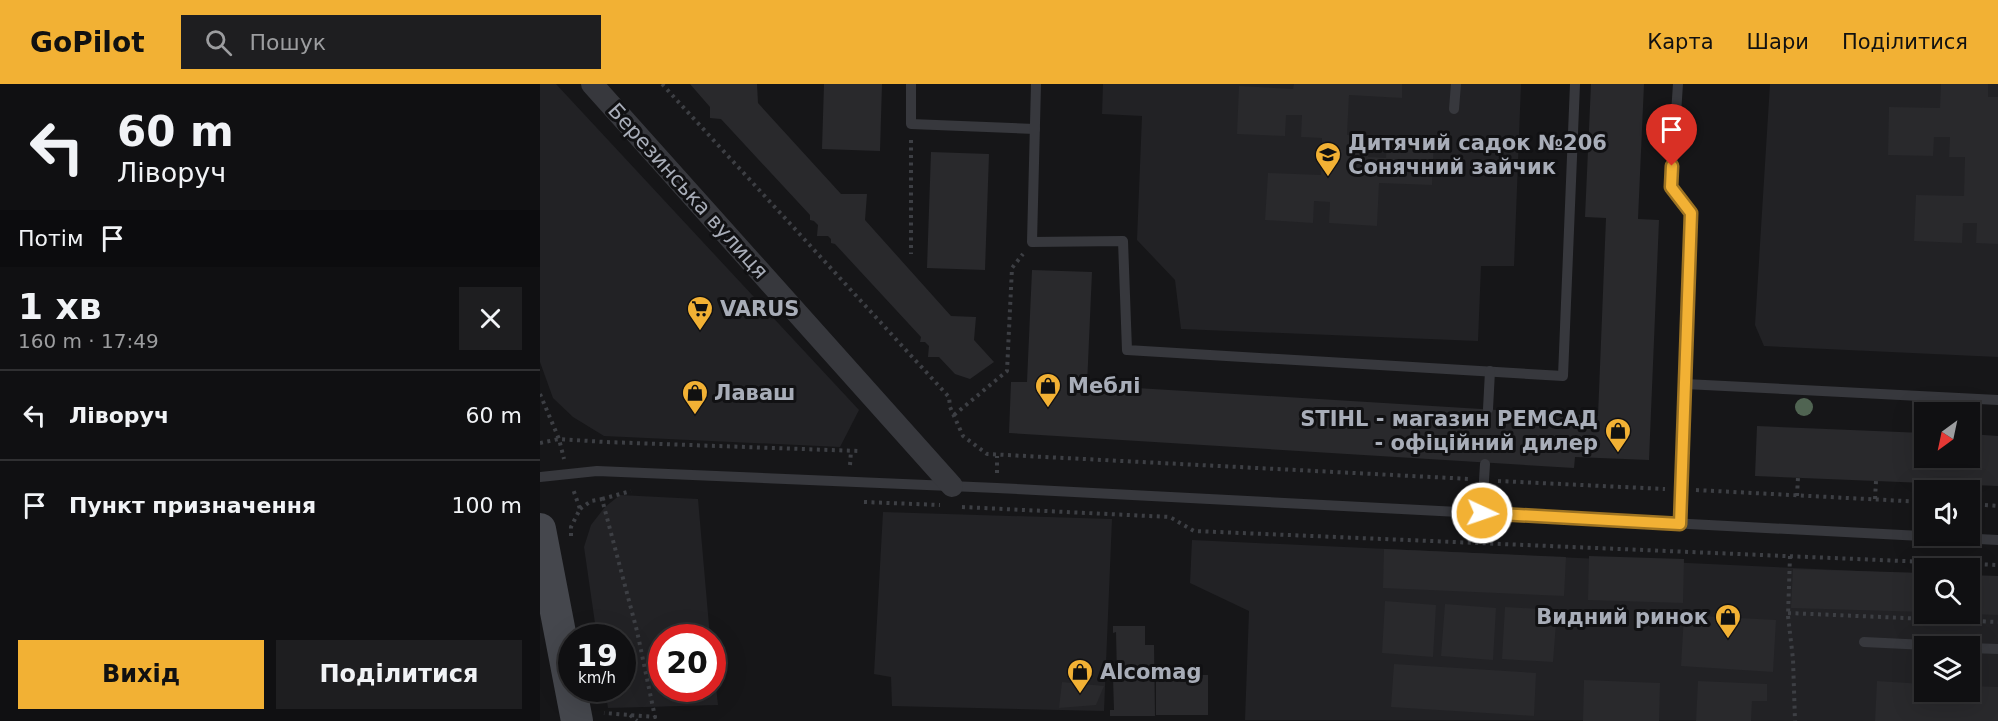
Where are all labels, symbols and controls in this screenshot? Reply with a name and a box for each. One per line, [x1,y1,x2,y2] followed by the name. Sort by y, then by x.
[181,15,601,69] search box
[30,26,145,59] text: GoPilot
[202,26,235,59] icon: search
[250,30,326,55] text: Пошук
[1647,30,1714,54] text: Карта
[1747,30,1809,54] text: Шари
[1842,30,1968,54] text: Поділитися
[603,99,773,283] street label: Березинська вулиця
[1646,104,1697,166] pin
[117,107,234,156] text: 60 m
[18,108,96,186] icon: left
[1655,113,1688,146] icon: arrive
[1348,131,1607,179] place label: Дитячий садок №206 Сонячний зайчик
[1313,140,1343,178] school or university icon: Дитячий садок №206 Сонячний зайчик
[117,157,226,188] text: Ліворуч
[96,222,129,255] icon: arrive
[18,226,84,251] text: Потім
[18,286,102,327] text: 1 хв
[459,287,522,350] button: close
[685,294,715,332] supermarket icon: VARUS
[720,297,799,321] place label: VARUS
[18,329,159,353] text: 160 m · 17:49
[1033,371,1063,409] shop icon: Меблі
[1068,374,1140,398] place label: Меблі
[680,378,710,416] shop icon: Лаваш
[714,381,795,405] place label: Лаваш
[18,399,51,432] icon: left
[1914,402,1980,468] north arrow
[1914,402,1980,702] map controls
[69,403,169,428] text: Ліворуч
[466,403,522,428] text: 60 m
[1300,407,1598,455] place label: STIHL - магазин РЕМСАД - офіційний дилер
[1603,416,1633,454] shop icon: STIHL - магазин РЕМСАД - офіційний дилер
[1914,480,1980,546] button: sound
[1450,481,1514,545] position arrow
[18,489,51,522] icon: arrive
[69,493,316,518] text: Пункт призначення
[452,493,522,518] text: 100 m
[1914,558,1980,624] button: search
[1713,602,1743,640] shop icon: Видний ринок
[1536,605,1708,629] place label: Видний ринок
[648,624,726,702] speed limit sign: 20
[1914,636,1980,702] button: layers
[576,638,618,673] text: 19
[18,640,264,709] button: Вихід
[276,640,522,709] button: Поділитися
[1065,657,1095,695] shop icon: Alcomag
[1100,660,1201,684] place label: Alcomag
[578,669,616,687] text: km/h

